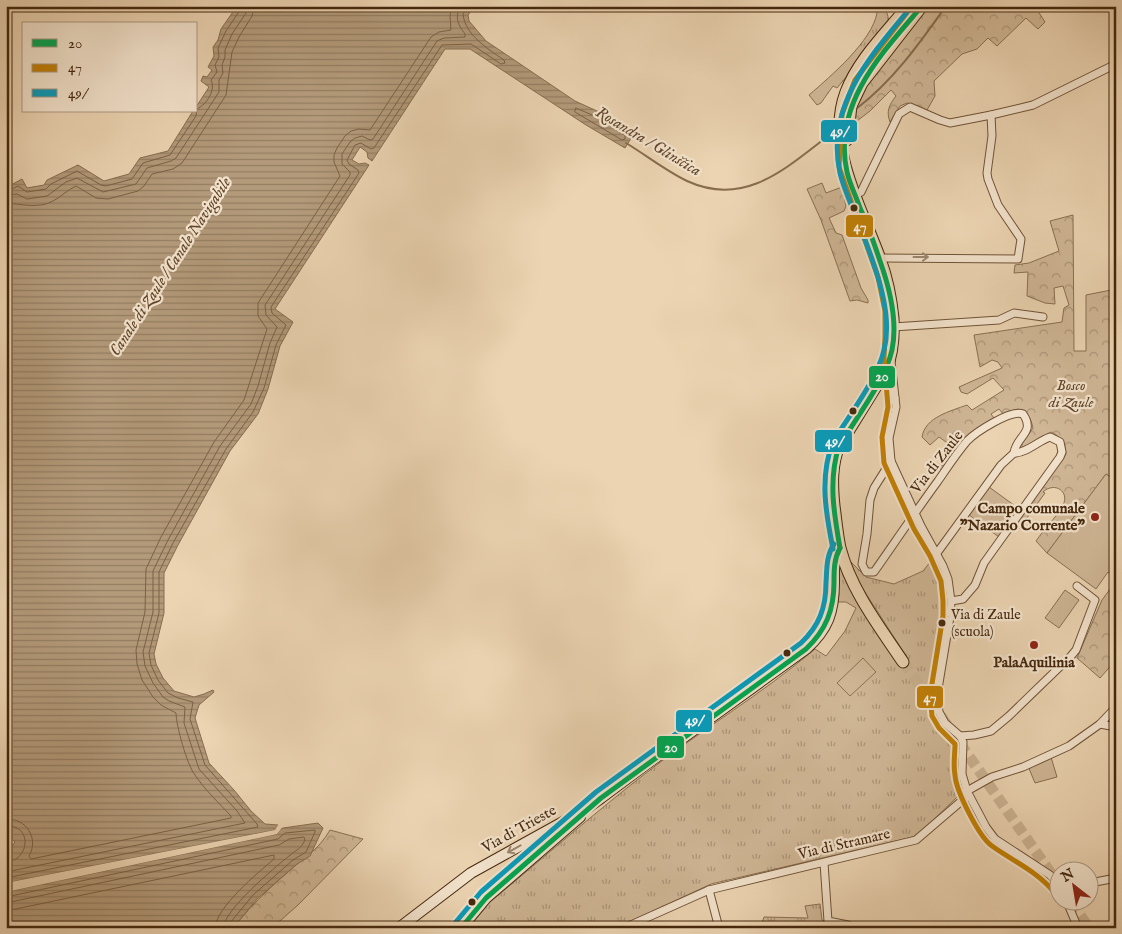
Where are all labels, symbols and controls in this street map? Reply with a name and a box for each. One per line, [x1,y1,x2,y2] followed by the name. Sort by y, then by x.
[22,22,198,112] legend
[68,34,82,53] text: 20
[68,58,82,77] text: 47
[68,84,90,103] text: 49/
[592,103,704,181] water label: Rosandra / Glinščica
[820,119,858,143] line badge: 49/
[830,123,851,141] text: 49/
[106,173,237,360] water label: Canale di Zaule / Canale Navigabile
[849,203,859,213] unlabelled marker
[845,214,874,238] line badge: 47
[854,218,867,236] text: 47
[912,252,929,262] one-way arrow
[868,365,896,389] line badge: 20
[875,368,889,386] text: 20
[1047,376,1094,413] park label: Bosco di Zaule
[848,406,858,416] unlabelled marker
[906,427,968,498] street label: Via di Zaule
[814,429,853,453] line badge: 49/
[825,433,846,451] text: 49/
[960,499,1086,535] place label: Campo comunale "Nazario Corrente"
[1089,511,1101,523] marker: Campo comunale "Nazario Corrente"
[950,606,1021,641] place label: Via di Zaule (scuola)
[937,618,947,628] marker: Via di Zaule (scuola)
[1028,639,1040,651] marker: PalaAquilinia
[782,648,792,658] unlabelled marker
[993,653,1075,672] place label: PalaAquilinia
[916,685,944,709] line badge: 47
[924,689,937,707] text: 47
[675,709,713,733] line badge: 49/
[685,712,706,730] text: 49/
[656,735,685,759] line badge: 20
[664,739,678,757] text: 20
[478,801,560,858] street label: Via di Trieste
[795,824,892,864] street label: Via di Stramare
[506,844,521,854] one-way arrow
[1050,862,1100,912] north arrow
[1057,865,1078,887] text: N
[467,897,477,907] unlabelled marker

